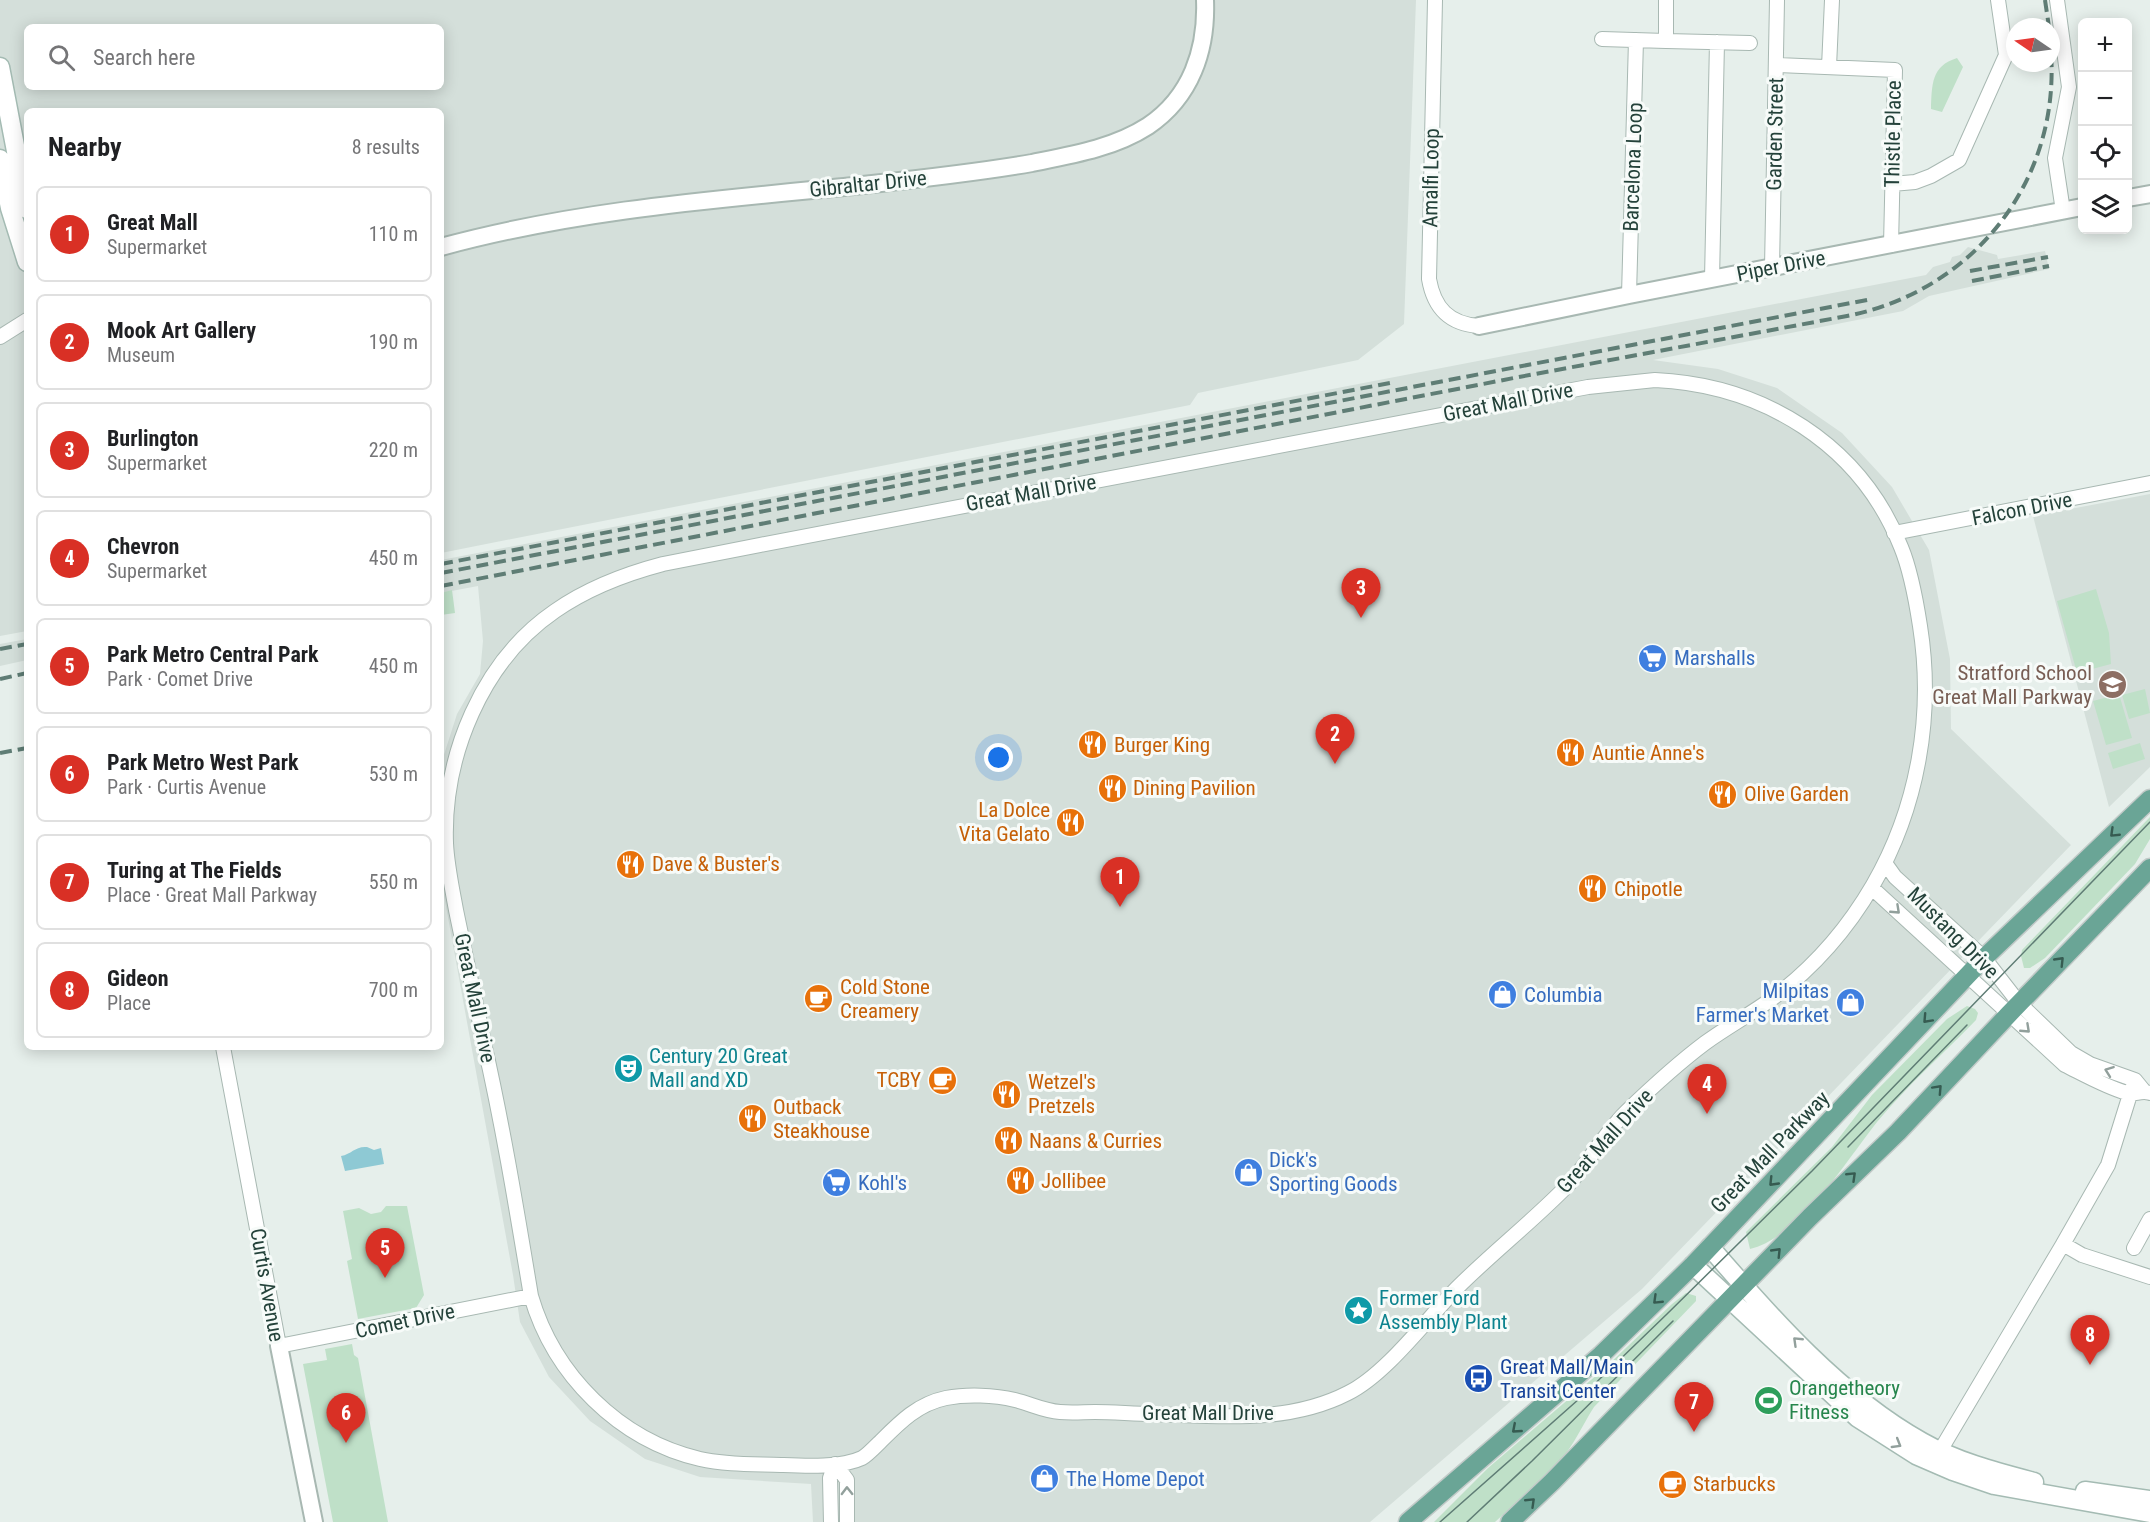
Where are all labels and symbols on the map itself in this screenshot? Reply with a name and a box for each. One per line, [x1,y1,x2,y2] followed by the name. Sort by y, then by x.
[2006,18,2060,72] north arrow
[1762,77,1788,191] street label: Garden Street
[1880,80,1906,188] street label: Thistle Place
[1619,102,1647,232] street label: Barcelona Loop
[1418,128,1444,228] street label: Amalfi Loop
[808,166,928,202] street label: Gibraltar Drive
[1735,246,1828,286] street label: Piper Drive
[1441,378,1575,426] street label: Great Mall Drive
[964,470,1098,516] street label: Great Mall Drive
[1970,487,2074,530] street label: Falcon Drive
[1342,568,1380,618] pin: 3
[1637,642,1669,674] supermarket icon: Marshalls
[1674,646,1755,670] place label: Marshalls
[1932,661,2092,709] place label: Stratford School Great Mall Parkway
[2097,669,2129,701] school or university icon: Stratford School Great Mall Parkway
[1316,714,1354,764] pin: 2
[1077,729,1109,761] restaurant icon: Burger King
[1114,733,1210,757] place label: Burger King
[1555,737,1587,769] restaurant icon: Auntie Anne's
[1592,741,1705,765] place label: Auntie Anne's
[984,743,1013,772] your location
[1096,772,1128,804] restaurant icon: Dining Pavilion
[1133,776,1256,800] place label: Dining Pavilion
[1707,778,1739,810] restaurant icon: Olive Garden
[1744,782,1849,806] place label: Olive Garden
[959,798,1050,846] place label: La Dolce Vita Gelato
[1055,806,1087,838] restaurant icon: La Dolce Vita Gelato
[2111,826,2122,837] one-way arrow
[615,848,647,880] restaurant icon: Dave & Buster's
[652,852,780,876] place label: Dave & Buster's
[1100,858,1140,907] pin: 1
[1577,873,1609,905] restaurant icon: Chipotle
[1614,877,1683,901] place label: Chipotle
[1902,882,2004,984] street label: Mustang Drive
[1889,903,1899,914] one-way arrow
[450,931,500,1065] street label: Great Mall Drive
[2053,957,2064,967] one-way arrow
[840,975,930,1023] place label: Cold Stone Creamery
[1487,979,1519,1011] shop icon: Columbia
[1696,979,1829,1027] place label: Milpitas Farmer's Market
[803,983,835,1015] cafe icon: Cold Stone Creamery
[1524,983,1602,1007] place label: Columbia
[1834,987,1866,1019] shop icon: Milpitas Farmer's Market
[1924,1011,1935,1022] one-way arrow
[2020,1022,2030,1033] one-way arrow
[649,1044,788,1092] place label: Century 20 Great Mall and XD
[612,1052,644,1084] theatre icon: Century 20 Great Mall and XD
[926,1064,958,1096] cafe icon: TCBY
[1688,1064,1726,1114] pin: 4
[2104,1065,2115,1078] one-way arrow
[877,1068,921,1092] place label: TCBY
[1028,1070,1096,1118] place label: Wetzel's Pretzels
[991,1078,1023,1110] restaurant icon: Wetzel's Pretzels
[1552,1084,1658,1198] street label: Great Mall Drive
[1931,1085,1942,1096] one-way arrow
[1706,1086,1834,1218] street label: Great Mall Parkway
[773,1095,870,1143] place label: Outback Steakhouse
[736,1103,768,1135] restaurant icon: Outback Steakhouse
[992,1125,1024,1157] restaurant icon: Naans & Curries
[1029,1129,1162,1153] place label: Naans & Curries
[1269,1148,1398,1196] place label: Dick's Sporting Goods
[1232,1156,1264,1188] shop icon: Dick's Sporting Goods
[1004,1165,1036,1197] restaurant icon: Jollibee
[821,1167,853,1199] supermarket icon: Kohl's
[1041,1169,1106,1193] place label: Jollibee
[858,1171,907,1195] place label: Kohl's
[1845,1173,1856,1184] one-way arrow
[1769,1175,1780,1186] one-way arrow
[245,1226,289,1344] street label: Curtis Avenue
[366,1228,404,1278] pin: 5
[1770,1248,1781,1258] one-way arrow
[1379,1286,1508,1334] place label: Former Ford Assembly Plant
[1654,1292,1665,1303] one-way arrow
[1342,1294,1374,1326] place icon: Former Ford Assembly Plant
[353,1299,457,1343] street label: Comet Drive
[2070,1316,2110,1365] pin: 8
[1793,1337,1804,1348] one-way arrow
[1500,1355,1634,1403] place label: Great Mall/Main Transit Center
[1463,1363,1495,1395] bus stop icon: Great Mall/Main Transit Center
[1789,1376,1900,1424] place label: Orangetheory Fitness
[1674,1382,1714,1432] pin: 7
[1752,1384,1784,1416] sports icon: Orangetheory Fitness
[326,1394,366,1443] pin: 6
[1142,1401,1274,1425] street label: Great Mall Drive
[1512,1422,1523,1433] one-way arrow
[1891,1436,1901,1448] one-way arrow
[1029,1463,1061,1495] shop icon: The Home Depot
[1066,1467,1205,1491] place label: The Home Depot
[1656,1468,1688,1500] cafe icon: Starbucks
[1693,1472,1776,1496] place label: Starbucks
[841,1487,853,1496] one-way arrow
[1524,1498,1534,1509] one-way arrow

